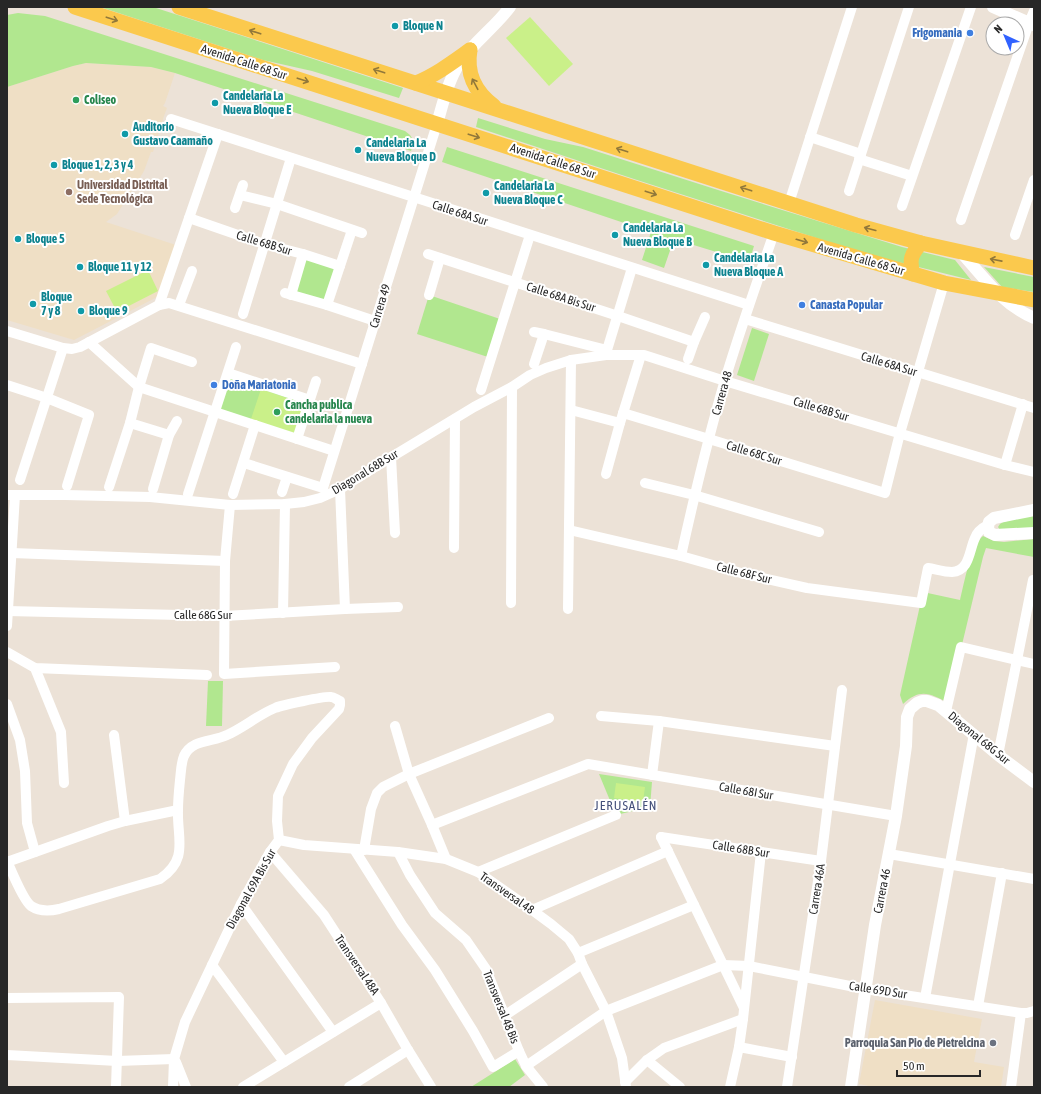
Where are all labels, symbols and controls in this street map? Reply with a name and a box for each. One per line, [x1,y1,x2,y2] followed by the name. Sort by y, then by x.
[105,16,118,23] one-way arrow
[985,16,1025,56] north arrow
[403,19,443,33] place label: Bloque N
[390,21,400,31] marker: Bloque N
[992,22,1005,35] text: N
[912,26,962,40] place label: Frigomania
[250,27,262,35] one-way arrow
[965,28,975,38] marker: Frigomania
[199,42,289,83] street label: Avenida Calle 68 Sur
[373,67,386,74] one-way arrow
[296,77,309,84] one-way arrow
[471,79,479,91] one-way arrow
[223,89,291,117] place label: Candelaria La Nueva Bloque E
[84,93,117,107] place label: Coliseo
[71,95,81,105] marker: Coliseo
[210,98,220,108] marker: Candelaria La Nueva Bloque E
[132,120,213,148] place label: Auditorio Gustavo Caamaño
[120,129,130,139] marker: Auditorio Gustavo Caamaño
[468,132,480,140] one-way arrow
[366,136,436,164] place label: Candelaria La Nueva Bloque D
[508,141,598,182] street label: Avenida Calle 68 Sur
[353,145,363,155] marker: Candelaria La Nueva Bloque D
[616,145,628,153] one-way arrow
[62,158,134,172] place label: Bloque 1, 2, 3 y 4
[49,160,59,170] marker: Bloque 1, 2, 3 y 4
[77,178,169,206] place label: Universidad Distrital Sede Tecnológica
[494,179,563,207] place label: Candelaria La Nueva Bloque C
[739,185,752,192] one-way arrow
[64,187,74,197] marker: Universidad Distrital Sede Tecnológica
[481,188,491,198] marker: Candelaria La Nueva Bloque C
[645,190,658,197] one-way arrow
[430,197,490,229] street label: Calle 68A Sur
[623,221,692,249] place label: Candelaria La Nueva Bloque B
[863,224,876,232] one-way arrow
[235,228,294,258] street label: Calle 68B Sur
[610,230,620,240] marker: Candelaria La Nueva Bloque B
[26,232,65,246] place label: Bloque 5
[13,234,23,244] marker: Bloque 5
[795,238,808,245] one-way arrow
[816,240,906,278] street label: Avenida Calle 68 Sur
[714,251,783,279] place label: Candelaria La Nueva Bloque A
[990,256,1003,264] one-way arrow
[88,260,152,274] place label: Bloque 11 y 12
[701,260,711,270] marker: Candelaria La Nueva Bloque A
[75,262,85,272] marker: Bloque 11 y 12
[525,279,598,315] street label: Calle 68A Bis Sur
[367,282,393,330] street label: Carrera 49
[41,290,73,318] place label: Bloque 7 y 8
[810,298,883,312] place label: Canasta Popular
[28,299,38,309] marker: Bloque 7 y 8
[797,300,807,310] marker: Canasta Popular
[89,304,128,318] place label: Bloque 9
[76,306,86,316] marker: Bloque 9
[859,349,919,379] street label: Calle 68A Sur
[709,369,735,417] street label: Carrera 48
[222,378,296,392] place label: Doña Mariatonia
[209,380,219,390] marker: Doña Mariatonia
[792,394,851,424] street label: Calle 68B Sur
[285,398,372,426] place label: Cancha publica candelaria la nueva
[272,407,282,417] marker: Cancha publica candelaria la nueva
[725,438,784,468] street label: Calle 68C Sur
[329,446,401,497] street label: Diagonal 68B Sur
[715,559,774,587] street label: Calle 68F Sur
[174,608,232,622] street label: Calle 68G Sur
[945,709,1013,767] street label: Diagonal 68G Sur
[718,779,775,803] street label: Calle 68I Sur
[595,798,657,813] district label: JERUSALÉN
[712,838,771,860] street label: Calle 68B Sur
[223,846,279,931] street label: Diagonal 69A Bis Sur
[806,863,828,915] street label: Carrera 46A
[871,867,893,915] street label: Carrera 46
[477,869,537,917] street label: Transversal 48
[332,932,382,998] street label: Transversal 48A
[480,968,522,1046] street label: Transversal 48 Bis
[848,979,908,1002] street label: Calle 69D Sur
[845,1036,985,1050] place label: Parroquia San Pio de Pietrelcina
[988,1038,998,1048] marker: Parroquia San Pio de Pietrelcina
[897,1052,980,1078] scale bar
[903,1059,925,1073] text: 50 m

